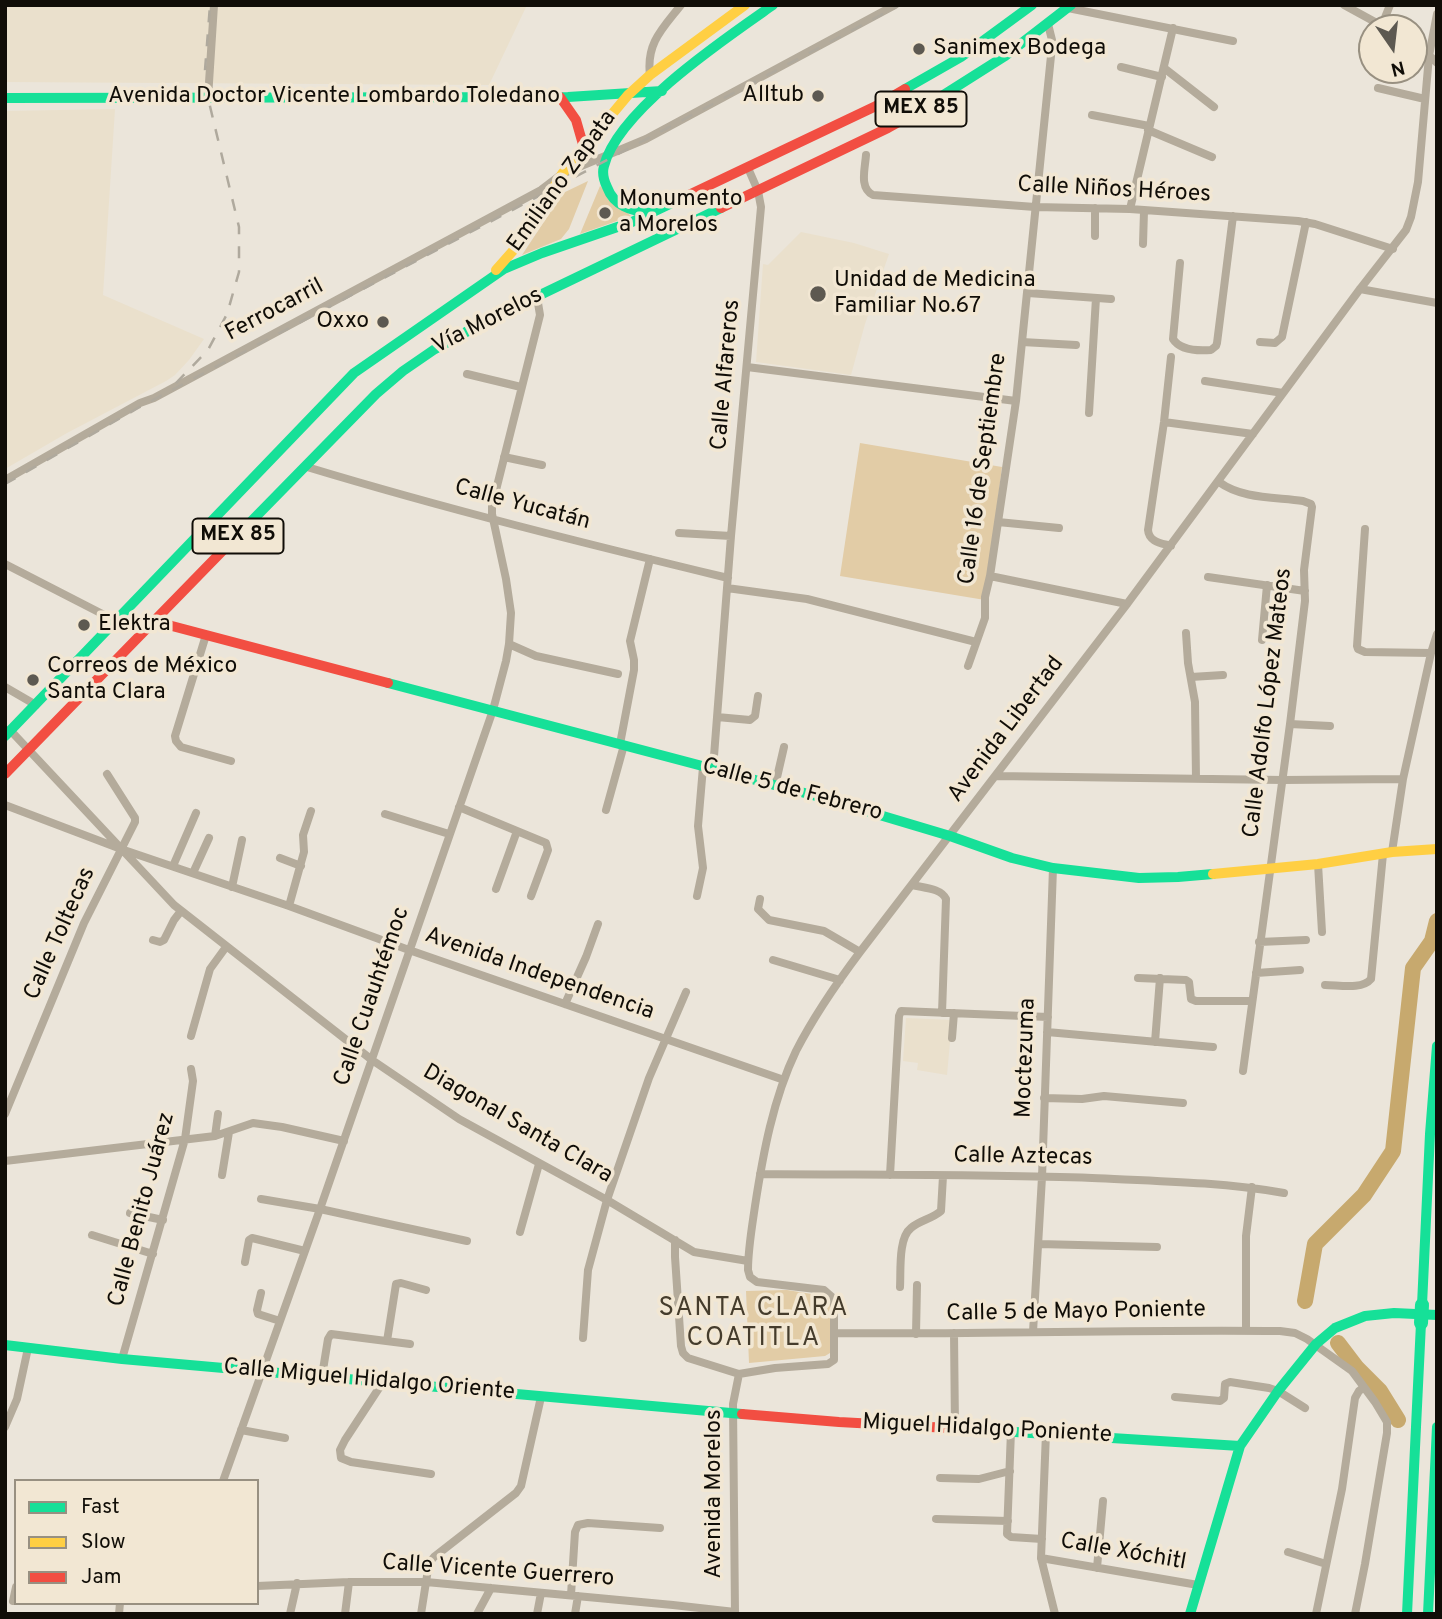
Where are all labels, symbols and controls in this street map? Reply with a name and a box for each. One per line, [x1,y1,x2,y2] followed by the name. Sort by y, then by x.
[1358,14,1428,84] north arrow
[933,35,1106,63] place label: Sanimex Bodega
[911,41,927,57] marker: Sanimex Bodega
[1388,54,1407,81] text: N
[742,82,804,110] place label: Alltub
[108,83,560,111] street label: Avenida Doctor Vicente Lombardo Toledano
[810,88,826,104] marker: Alltub
[876,92,967,126] road number: MEX 85
[503,106,623,258] street label: Emiliano Zapata
[1017,172,1211,210] street label: Calle Niños Héroes
[619,186,743,240] place label: Monumento a Morelos
[597,205,613,221] marker: Monumento a Morelos
[834,267,1036,321] place label: Unidad de Medicina Familiar No.67
[221,274,329,348] street label: Ferrocarril
[428,283,548,361] street label: Vía Morelos
[808,284,828,304] marker: Unidad de Medicina Familiar No.67
[707,298,747,452] street label: Calle Alfareros
[316,308,369,336] place label: Oxxo
[375,314,391,330] marker: Oxxo
[954,351,1014,587] street label: Calle 16 de Septiembre
[451,475,593,537] street label: Calle Yucatán
[192,518,284,554] road number: MEX 85
[1239,566,1299,840] street label: Calle Adolfo López Mateos
[98,611,171,639] place label: Elektra
[76,617,92,633] marker: Elektra
[943,652,1071,808] street label: Avenida Libertad
[47,653,237,707] place label: Correos de México Santa Clara
[25,672,41,688] marker: Correos de México Santa Clara
[699,754,885,828] street label: Calle 5 de Febrero
[19,863,103,1005] street label: Calle Toltecas
[329,904,417,1090] street label: Calle Cuauhtémoc
[421,923,657,1027] street label: Avenida Independencia
[1011,998,1043,1118] street label: Moctezuma
[417,1059,617,1191] street label: Diagonal Santa Clara
[104,1110,182,1310] street label: Calle Benito Juárez
[953,1143,1093,1173] street label: Calle Aztecas
[660,1294,848,1356] district label: SANTA CLARA COATITLA
[946,1297,1206,1329] street label: Calle 5 de Mayo Poniente
[222,1355,516,1407] street label: Calle Miguel Hidalgo Oriente
[701,1409,729,1579] street label: Avenida Morelos
[861,1410,1113,1450] street label: Miguel Hidalgo Poniente
[14,1479,259,1605] legend
[81,1494,120,1521] text: Fast
[1058,1528,1188,1578] street label: Calle Xóchitl
[81,1529,126,1556] text: Slow
[381,1550,615,1594] street label: Calle Vicente Guerrero
[81,1564,122,1591] text: Jam

